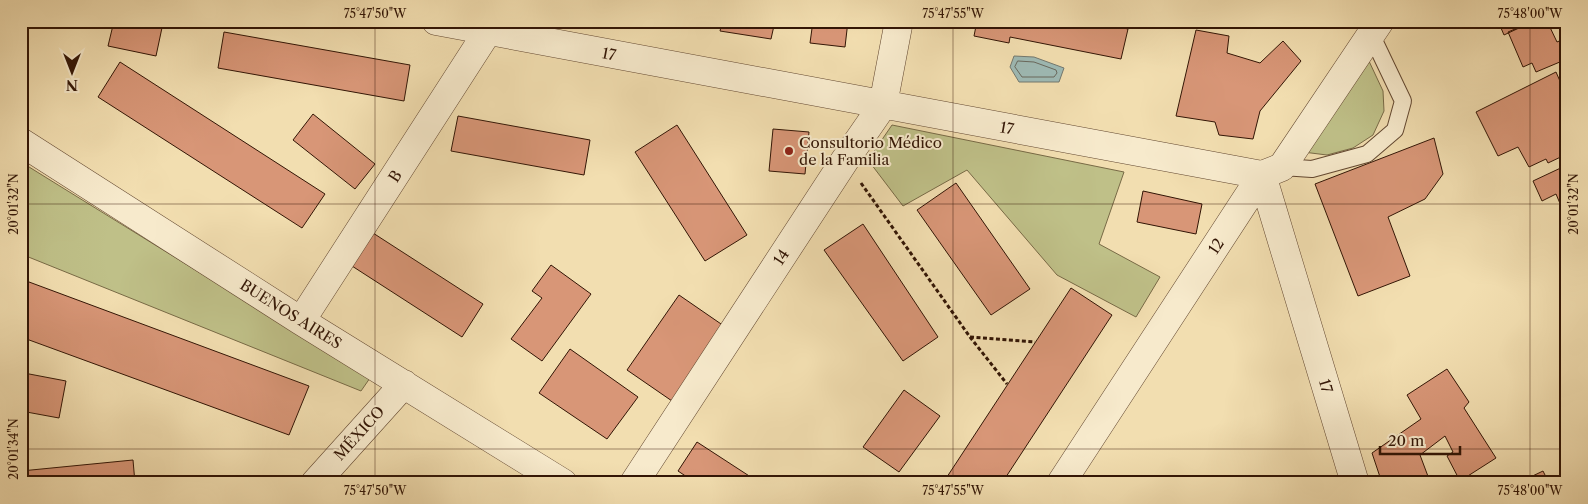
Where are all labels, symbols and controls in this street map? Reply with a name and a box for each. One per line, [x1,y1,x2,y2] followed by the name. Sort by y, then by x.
[344,6,407,21] text: 75°47'50"W
[922,6,985,21] text: 75°47'55"W
[1498,6,1563,21] text: 75°48'00"W
[600,43,618,65] street label: 17
[48,48,98,98] north arrow
[66,76,78,94] text: N
[999,117,1016,139] street label: 17
[799,133,942,169] place label: Consultorio Médico de la Familia
[783,145,795,157] marker: Consultorio Médico de la Familia
[384,166,406,186] street label: B
[6,173,21,235] text: 20°01'32"N
[1566,173,1581,235] text: 20°01'32"N
[1204,235,1228,257] street label: 12
[769,246,793,268] street label: 14
[237,275,345,353] street label: BUENOS AIRES
[1315,377,1337,396] street label: 17
[330,402,388,464] street label: MÉXICO
[6,418,21,480] text: 20°01'34"N
[1380,424,1460,456] scale bar
[1388,431,1424,450] text: 20 m
[344,483,407,498] text: 75°47'50"W
[922,483,985,498] text: 75°47'55"W
[1498,483,1563,498] text: 75°48'00"W

